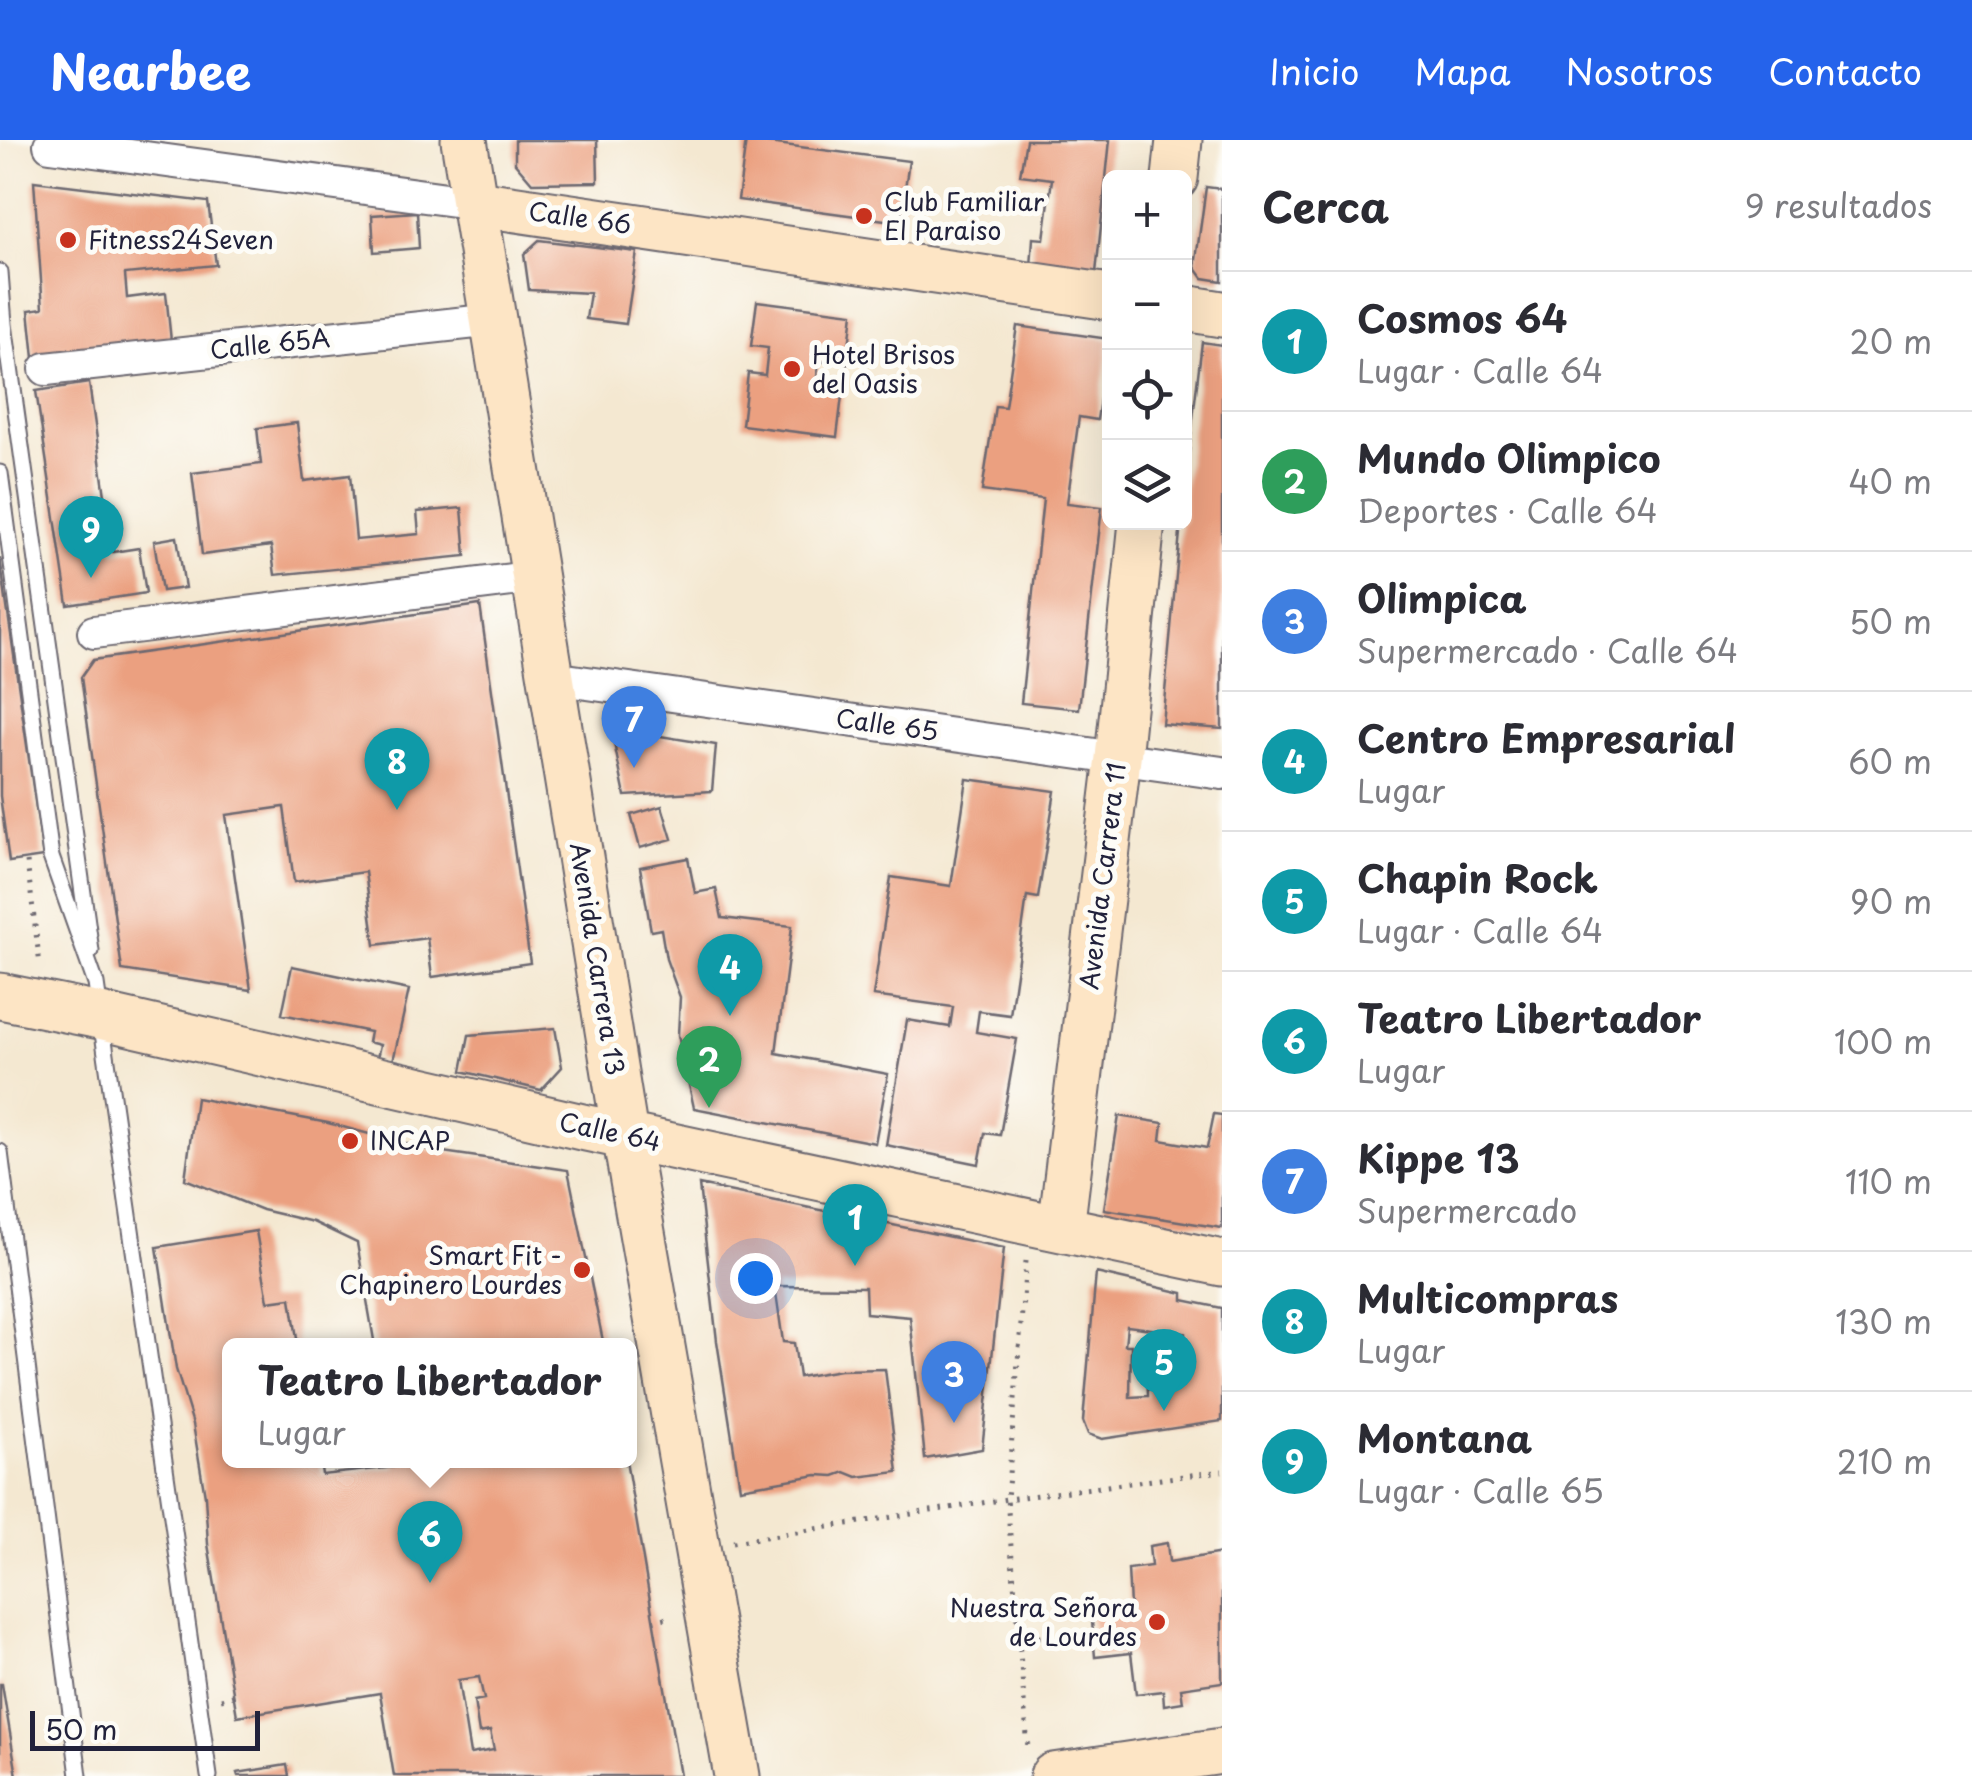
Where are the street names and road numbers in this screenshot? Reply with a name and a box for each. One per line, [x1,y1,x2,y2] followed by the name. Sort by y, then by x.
[526,191,634,243] street label: Calle 66
[208,318,332,368] street label: Calle 65A
[833,698,941,750] street label: Calle 65
[1069,760,1135,992] street label: Avenida Carrera 11
[561,840,635,1078] street label: Avenida Carrera 13
[556,1102,664,1160] street label: Calle 64

